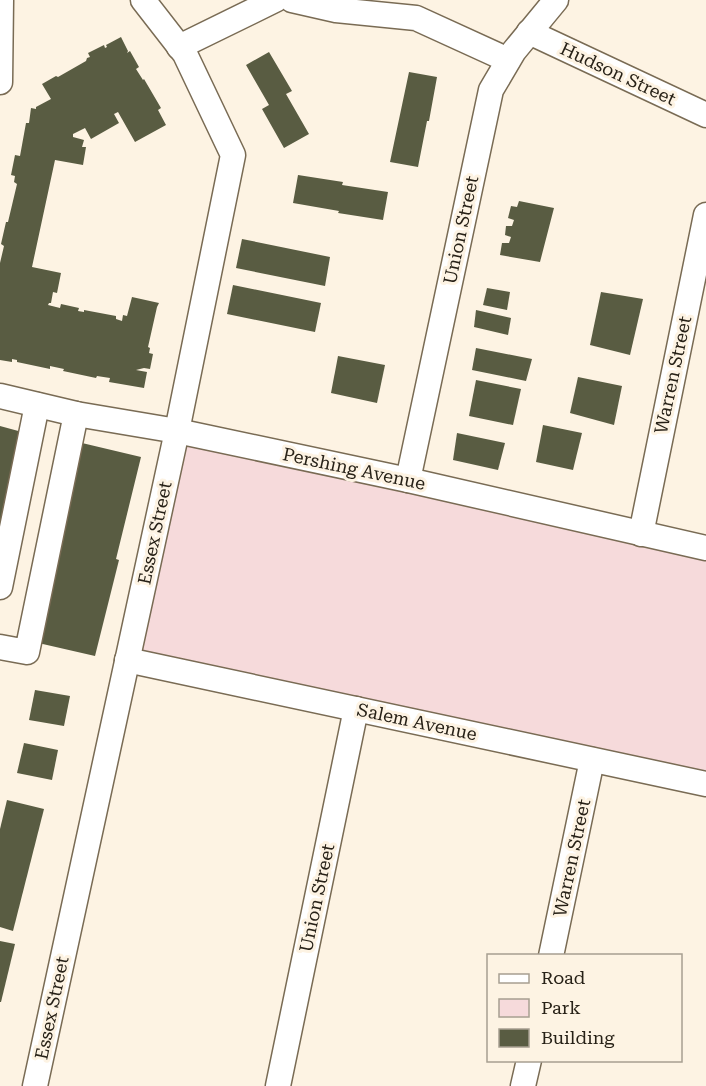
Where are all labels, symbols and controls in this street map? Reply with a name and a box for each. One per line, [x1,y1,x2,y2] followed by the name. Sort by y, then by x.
[557,38,680,110] street label: Hudson Street
[439,174,482,286] street label: Union Street
[650,314,695,436] street label: Warren Street
[281,443,427,494] street label: Pershing Avenue
[133,479,176,586] street label: Essex Street
[355,699,479,744] street label: Salem Avenue
[549,797,594,919] street label: Warren Street
[295,842,338,954] street label: Union Street
[30,954,73,1061] street label: Essex Street
[487,954,682,1062] legend
[541,967,586,988] text: Road
[541,997,581,1018] text: Park
[541,1027,615,1048] text: Building

